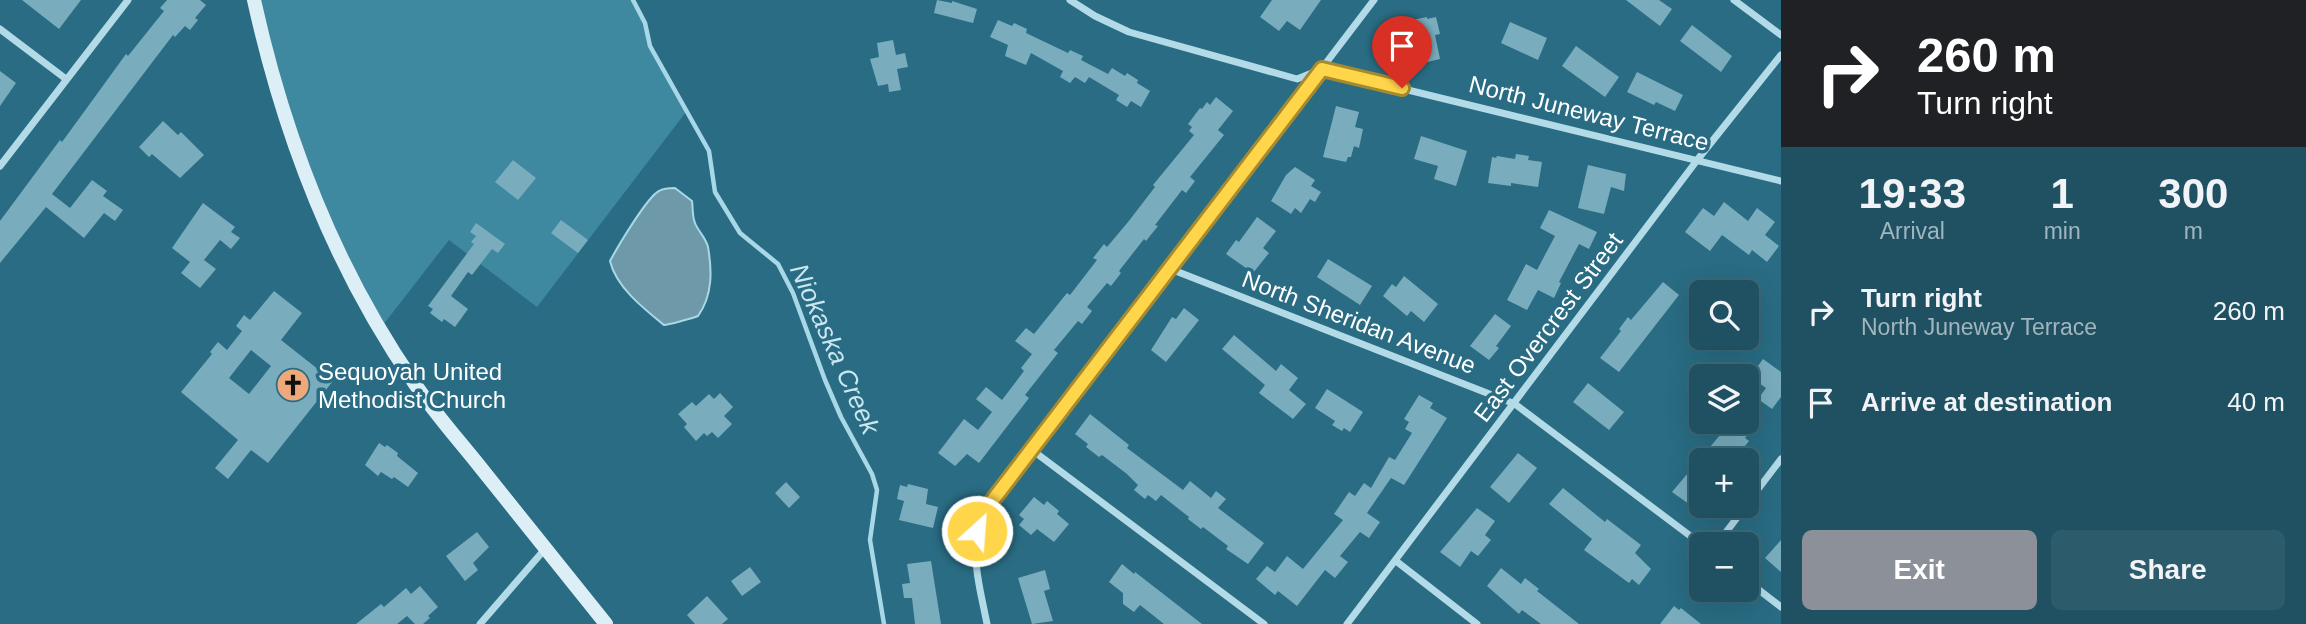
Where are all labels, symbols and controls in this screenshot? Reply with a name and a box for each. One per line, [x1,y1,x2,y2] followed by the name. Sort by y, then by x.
[1372,16,1432,88] pin
[1383,27,1421,65] icon: arrive
[1802,28,1893,119] icon: right
[1917,28,2056,82] text: 260 m
[1466,70,1712,156] street label: North Juneway Terrace
[1917,85,2053,121] text: Turn right
[1859,170,1966,217] text: 19:33
[2050,170,2074,217] text: 1
[2158,170,2228,217] text: 300
[1880,218,1945,244] text: Arrival
[2044,218,2081,244] text: min
[2184,218,2203,244] text: m
[1468,227,1628,427] street label: East Overcrest Street
[784,259,887,441] water label: Niokaska Creek
[1239,265,1479,379] street label: North Sheridan Avenue
[1689,280,1759,602] map controls
[1689,280,1759,350] button: search
[1861,283,1982,313] text: Turn right
[1802,293,1840,331] icon: right
[2213,296,2285,326] text: 260 m
[1861,314,2097,340] text: North Juneway Terrace
[318,358,506,413] place label: Sequoyah United Methodist Church
[1689,364,1759,434] button: layers
[274,366,312,404] church icon: Sequoyah United Methodist Church
[1802,384,1840,422] icon: arrive
[1861,387,2112,417] text: Arrive at destination
[2227,387,2285,417] text: 40 m
[1689,448,1759,518] button: +
[940,494,1014,568] position arrow
[1802,530,2037,610] button: Exit
[2051,530,2285,610] button: Share
[1689,532,1759,602] button: −

